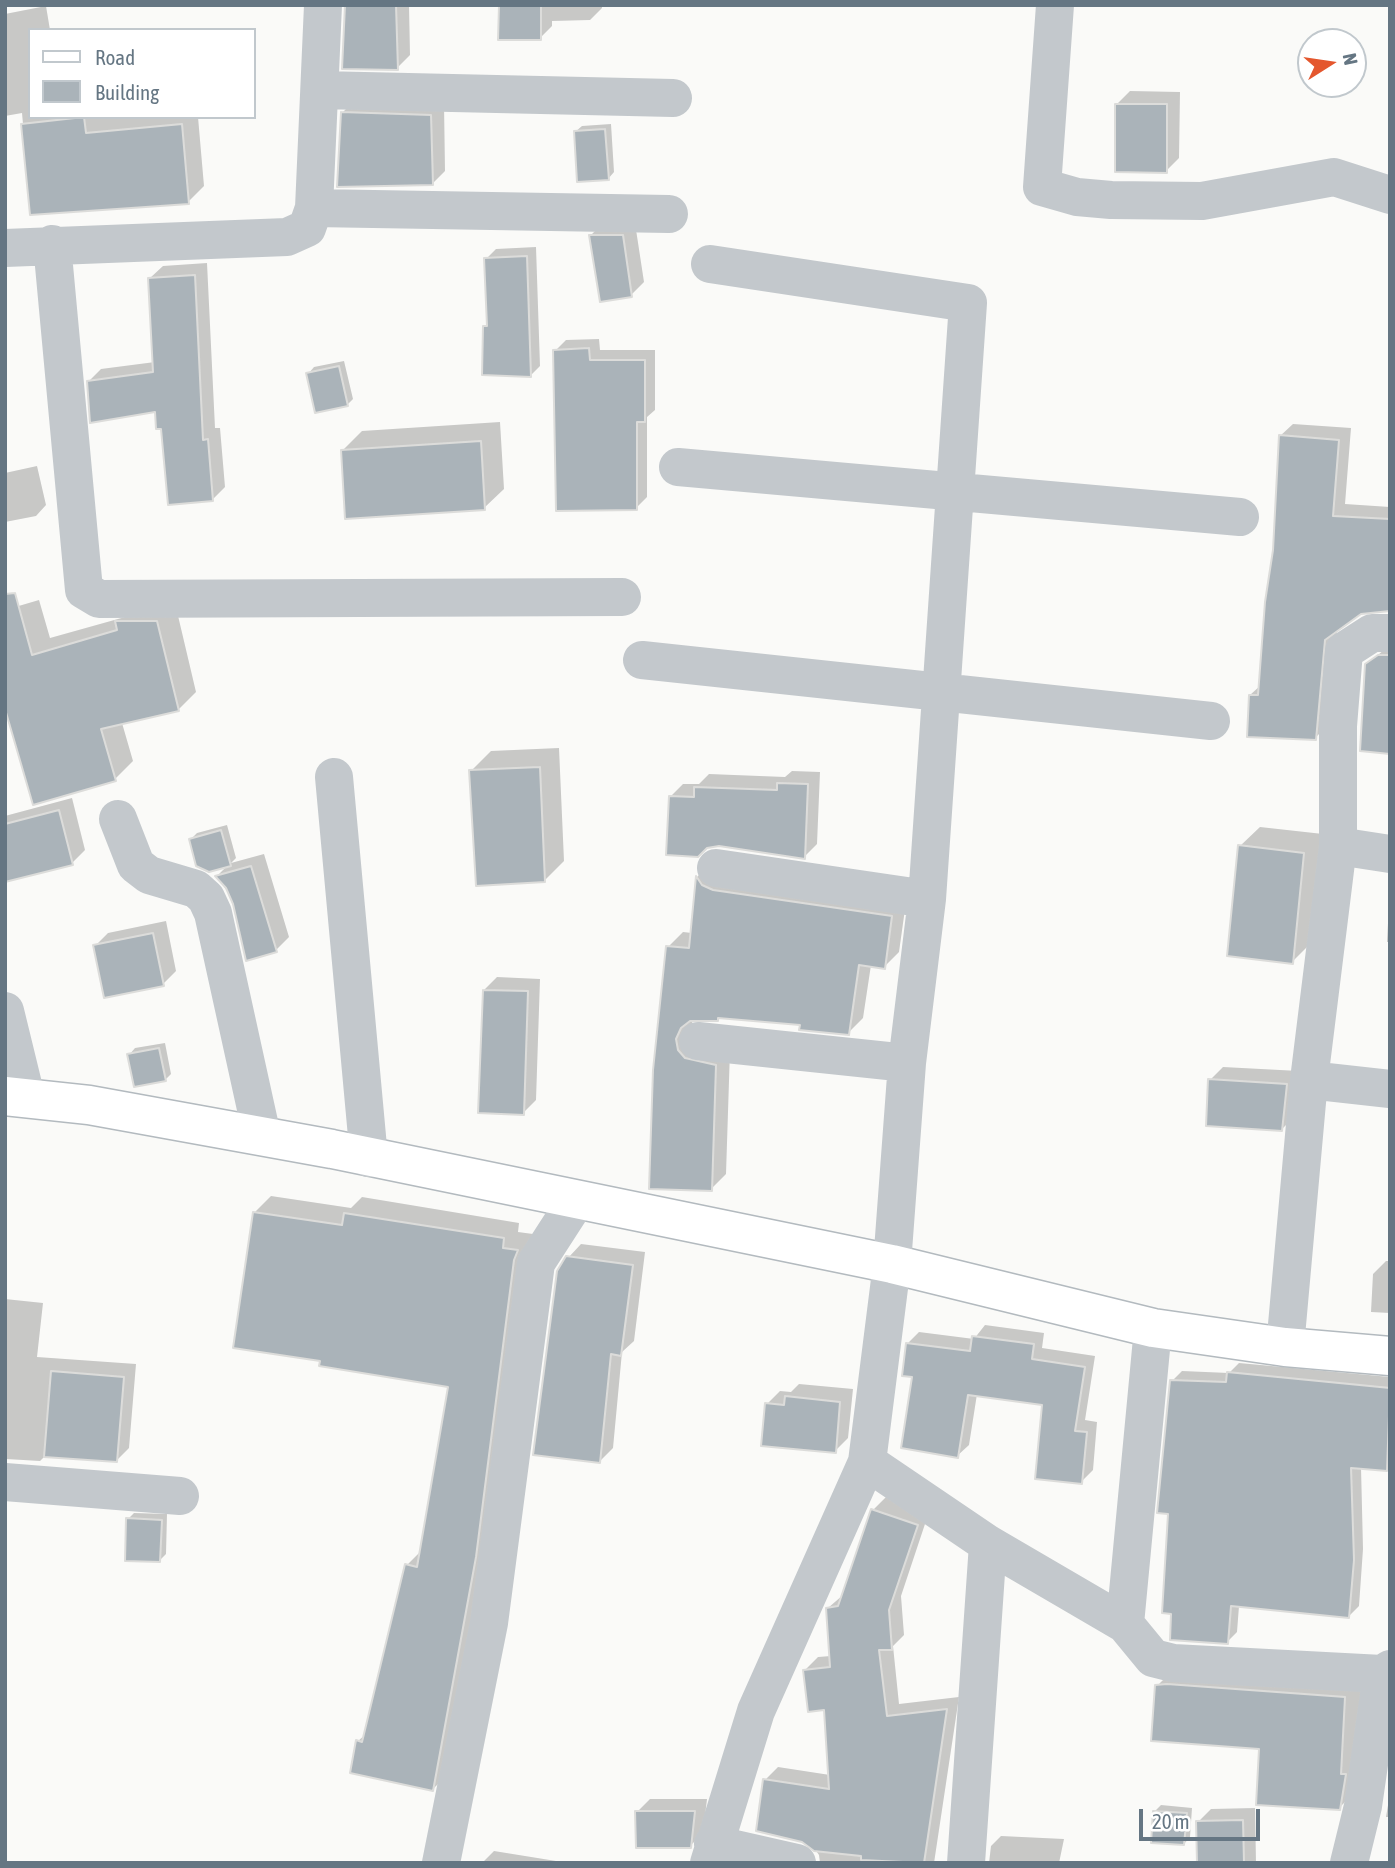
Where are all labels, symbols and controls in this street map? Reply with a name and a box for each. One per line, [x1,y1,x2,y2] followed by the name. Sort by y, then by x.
[28,28,256,119] legend
[1297,28,1367,98] north arrow
[95,45,135,69] text: Road
[1339,51,1363,67] text: N
[95,80,159,104] text: Building
[1143,1794,1264,1838] scale bar
[1152,1809,1190,1833] text: 20 m

